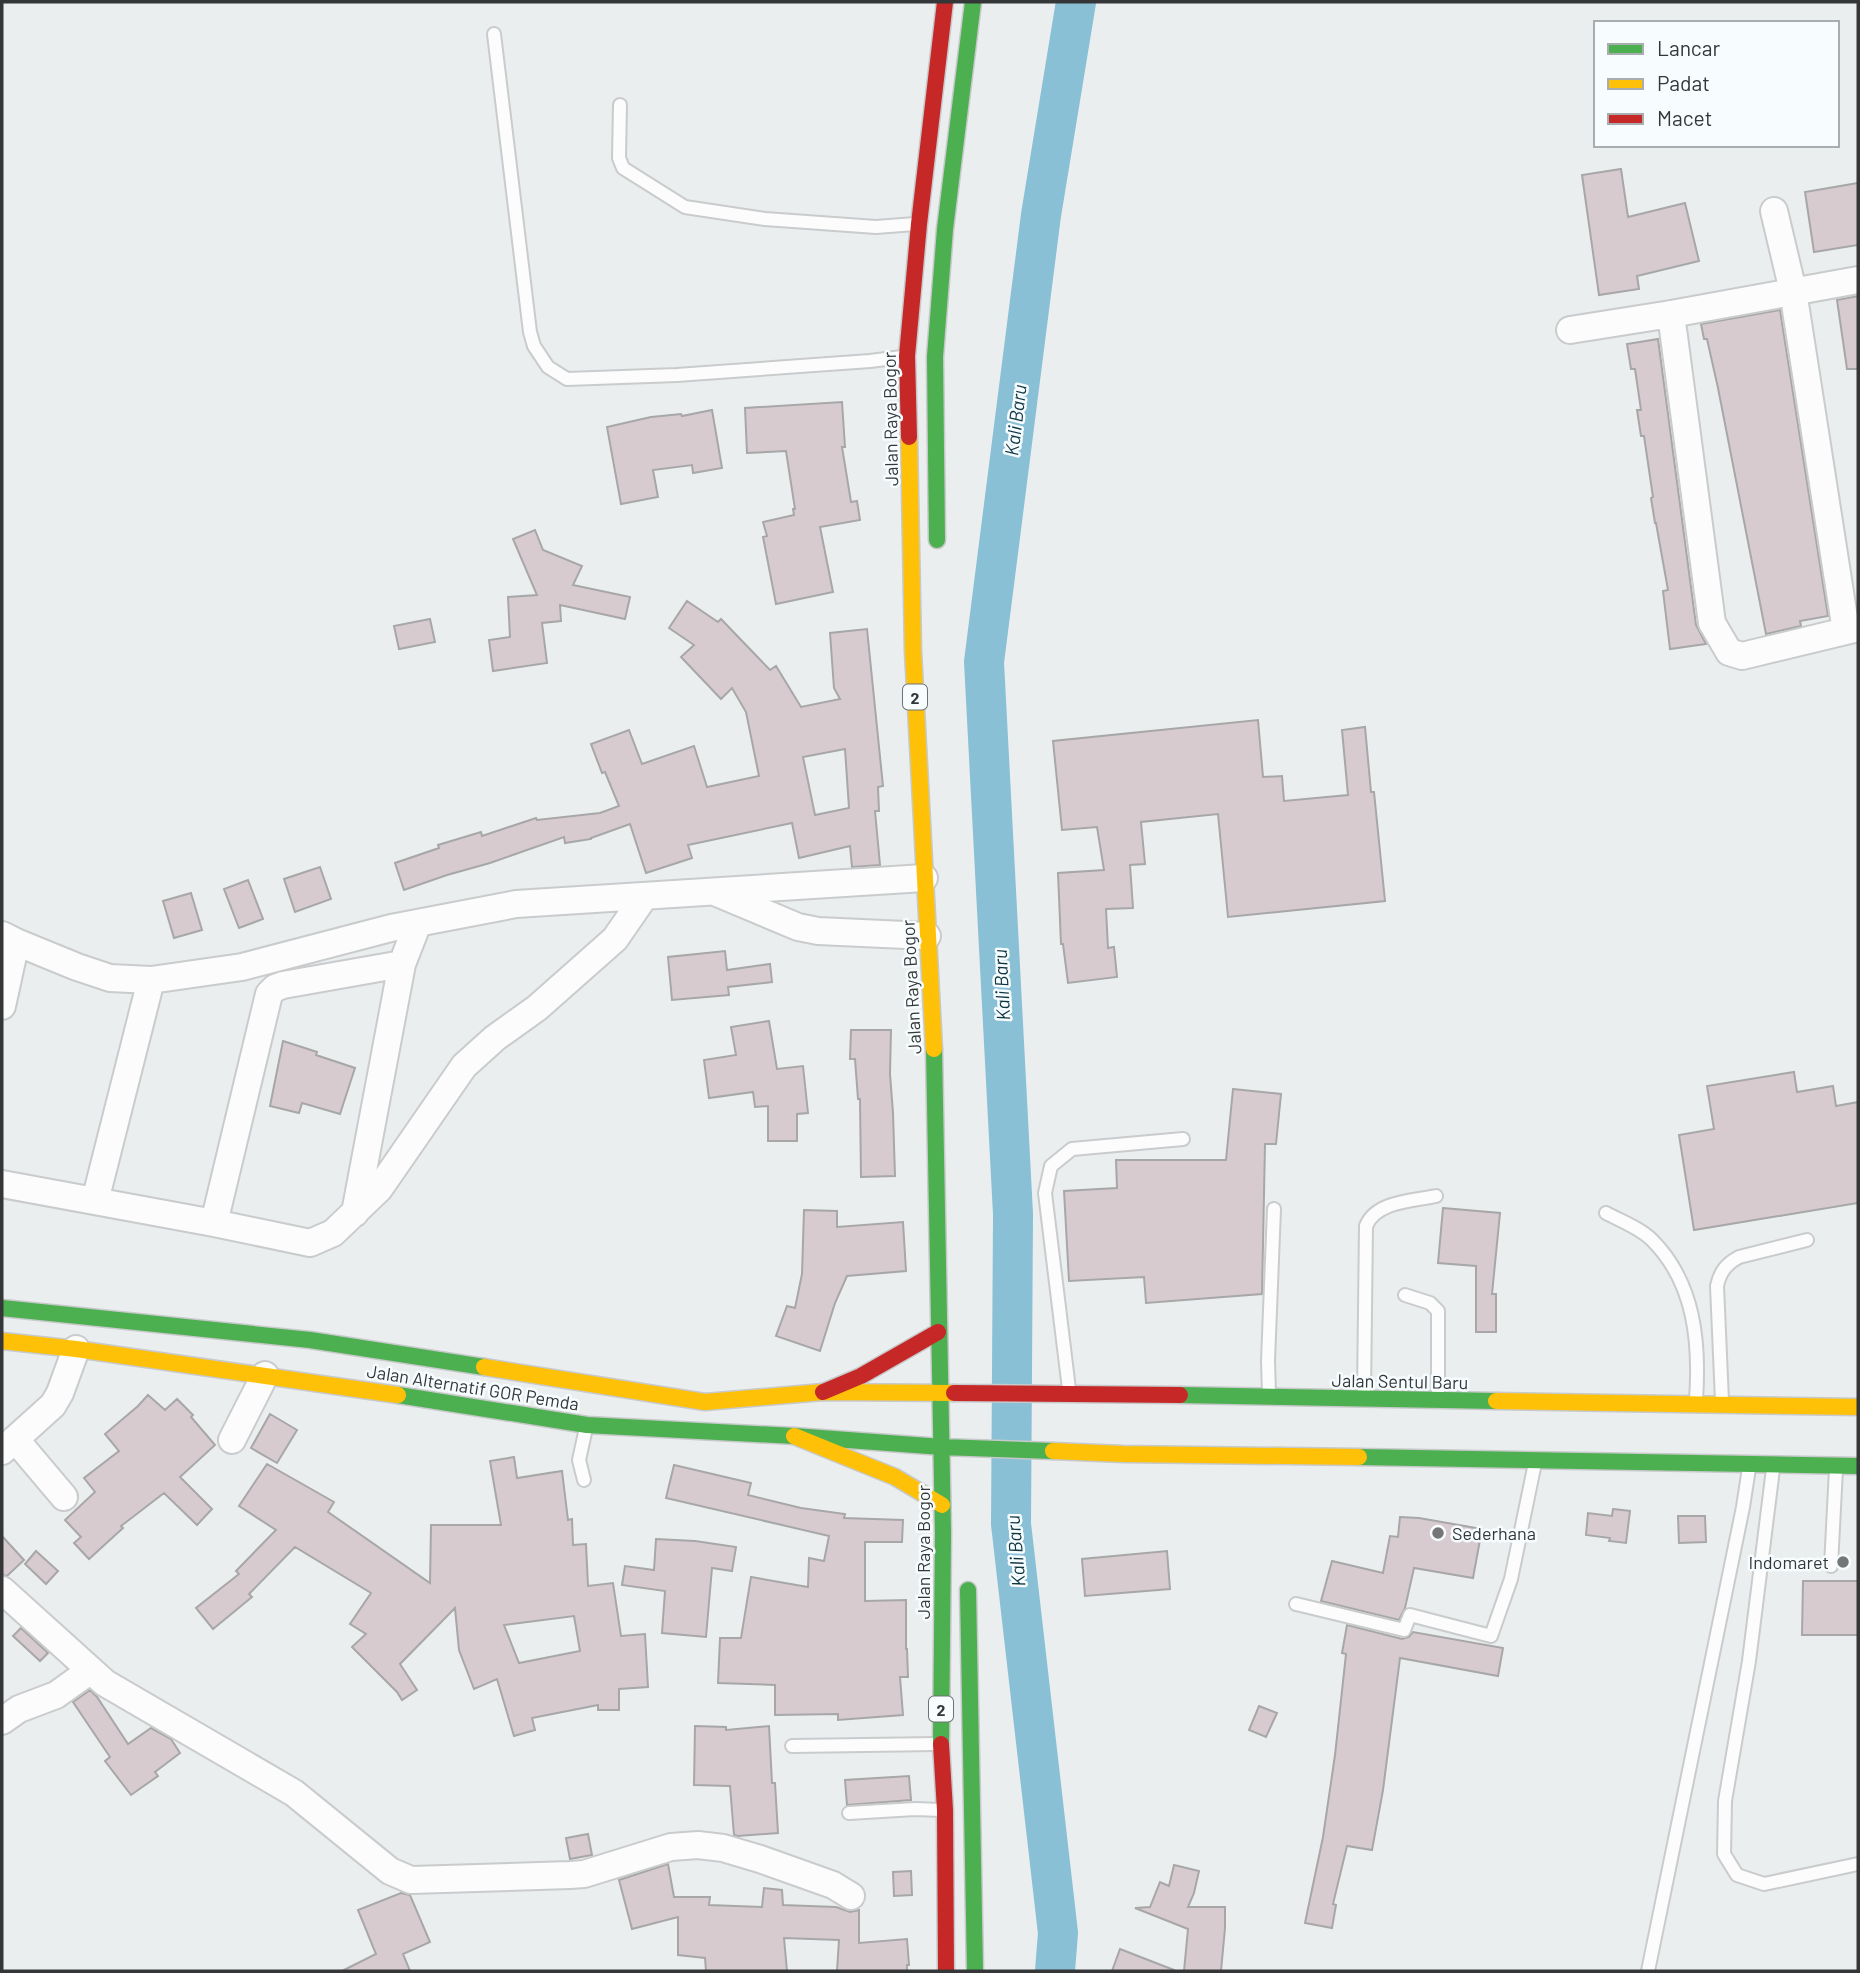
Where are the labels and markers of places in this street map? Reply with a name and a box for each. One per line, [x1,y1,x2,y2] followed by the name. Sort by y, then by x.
[1452,1522,1536,1544] place label: Sederhana
[1430,1525,1446,1541] marker: Sederhana
[1749,1551,1829,1573] place label: Indomaret
[1835,1554,1851,1570] marker: Indomaret

